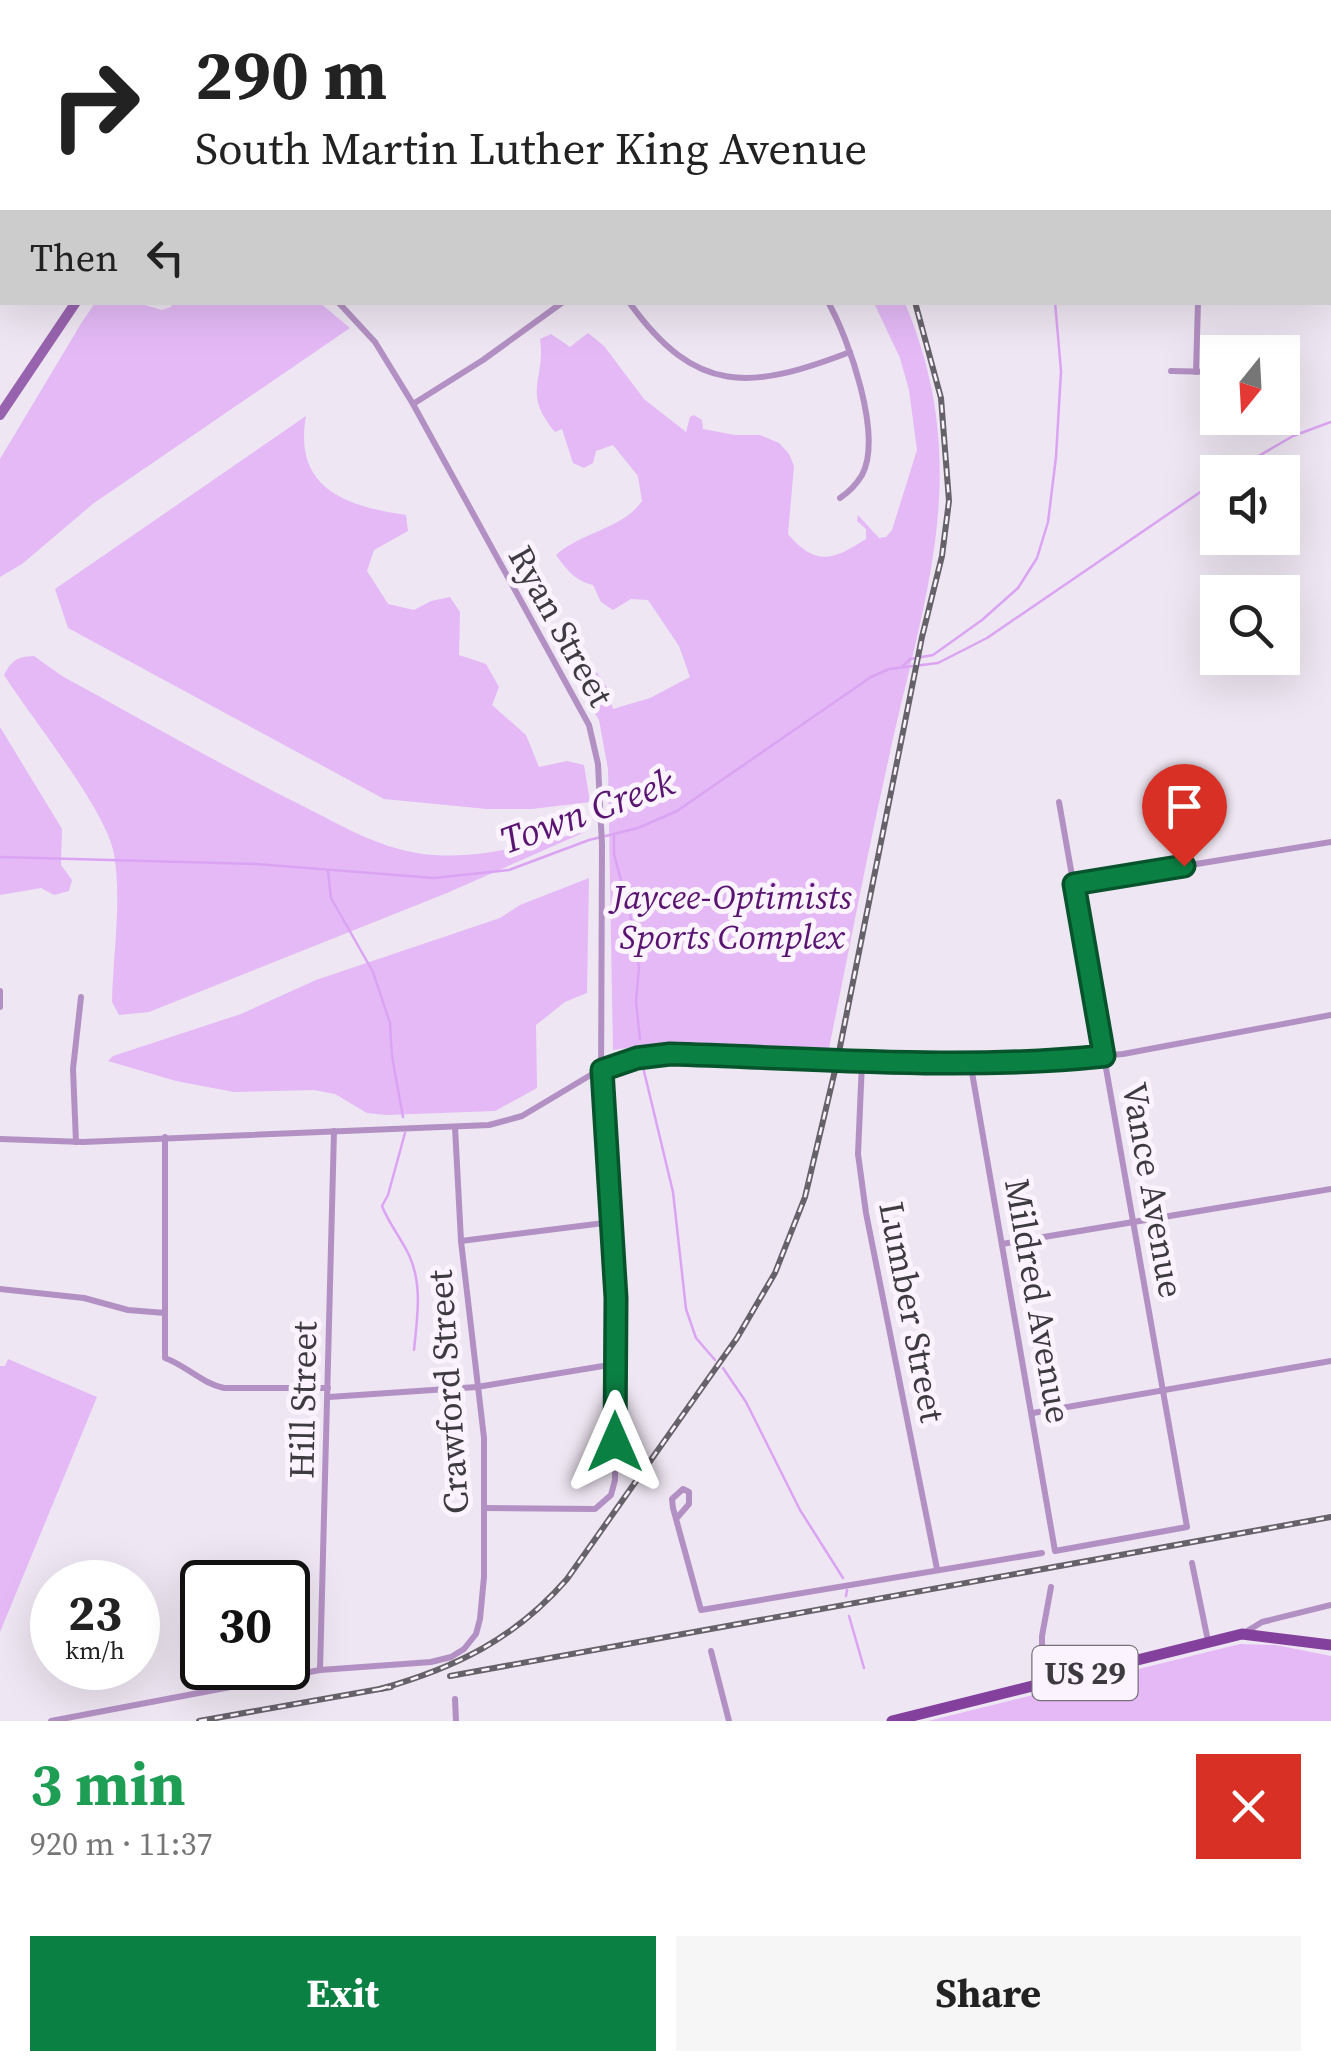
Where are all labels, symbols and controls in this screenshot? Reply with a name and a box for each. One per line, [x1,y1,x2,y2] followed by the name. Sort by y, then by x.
[195,26,387,122] text: 290 m
[30,40,160,170] icon: right
[195,117,867,179] text: South Martin Luther King Avenue
[138,230,193,285] icon: left
[30,232,118,284] text: Then
[1200,335,1300,435] north arrow
[1200,335,1300,675] map controls
[1200,455,1300,555] button: sound
[497,537,625,716] street label: Ryan Street
[1200,575,1300,675] button: search
[493,755,681,867] water label: Town Creek
[1142,764,1227,867] pin
[1157,779,1212,834] icon: arrive
[607,873,852,961] park label: Jaycee-Optimists Sports Complex
[1110,1079,1196,1301] street label: Vance Avenue
[993,1175,1083,1427] street label: Mildred Avenue
[867,1198,957,1427] street label: Lumber Street
[415,1268,480,1516] street label: Crawford Street
[278,1320,328,1479] street label: Hill Street
[563,1390,667,1494] position arrow
[180,1560,310,1690] speed limit sign: 30
[68,1578,122,1647] text: 23
[65,1633,125,1667] text: km/h
[1032,1646,1138,1700] road number: US 29
[30,1743,186,1825] text: 3 min
[1196,1754,1301,1859] button: close
[30,1822,212,1866] text: 920 m · 11:37
[30,1936,656,2051] button: Exit
[676,1936,1301,2051] button: Share

